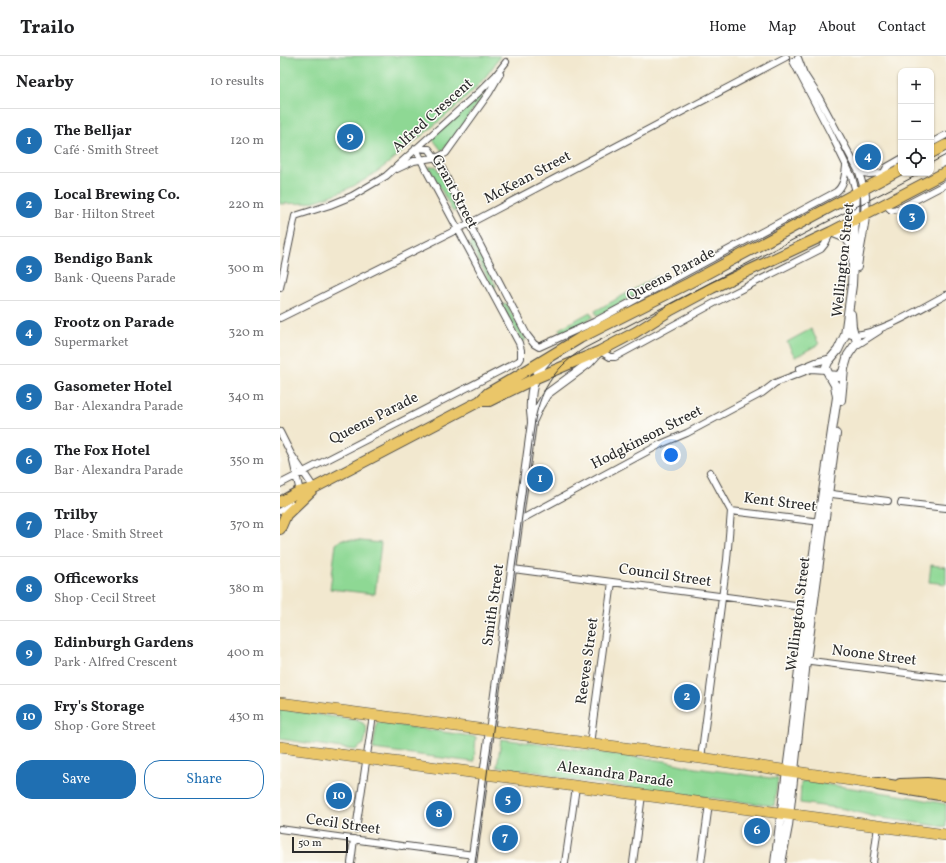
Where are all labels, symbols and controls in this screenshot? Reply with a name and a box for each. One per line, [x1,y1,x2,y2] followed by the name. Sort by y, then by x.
[20,15,75,41] text: Trailo
[709,18,746,37] text: Home
[768,18,796,37] text: Map
[818,18,856,37] text: About
[878,18,926,37] text: Contact
[898,68,934,176] map controls
[898,68,934,104] button: +
[16,71,74,94] text: Nearby
[210,73,264,91] text: 10 results
[388,74,478,158] street label: Alfred Crescent
[898,104,934,140] button: −
[54,121,132,142] text: The Belljar
[337,122,363,152] pin: 9
[26,132,32,150] text: 1
[230,132,264,150] text: 120 m
[898,140,934,176] button: locate
[54,142,159,160] text: Café · Smith Street
[855,142,881,172] pin: 4
[481,146,575,210] street label: McKean Street
[426,151,482,233] street label: Grant Street
[54,185,180,206] text: Local Brewing Co.
[26,196,32,214] text: 2
[228,196,264,214] text: 220 m
[828,201,860,319] street label: Wellington Street
[899,202,925,232] pin: 3
[54,206,155,224] text: Bar · Hilton Street
[623,243,719,307] street label: Queens Parade
[54,249,153,270] text: Bendigo Bank
[26,260,32,278] text: 3
[228,260,264,278] text: 300 m
[54,270,176,288] text: Bank · Queens Parade
[54,313,174,334] text: Frootz on Parade
[25,324,33,342] text: 4
[229,324,264,342] text: 320 m
[54,334,129,352] text: Supermarket
[54,377,172,398] text: Gasometer Hotel
[26,388,32,406] text: 5
[228,388,264,406] text: 340 m
[326,388,422,450] street label: Queens Parade
[54,398,183,416] text: Bar · Alexandra Parade
[588,401,706,475] street label: Hodgkinson Street
[54,441,150,462] text: The Fox Hotel
[661,445,681,465] your location
[25,452,33,470] text: 6
[229,452,264,470] text: 350 m
[54,462,183,480] text: Bar · Alexandra Parade
[527,464,553,494] pin: 1
[742,488,818,518] street label: Kent Street
[54,505,98,526] text: Trilby
[26,516,32,534] text: 7
[230,516,264,534] text: 370 m
[54,526,163,544] text: Place · Smith Street
[782,555,816,673] street label: Wellington Street
[617,559,713,593] street label: Council Street
[478,563,510,647] street label: Smith Street
[54,569,139,590] text: Officeworks
[25,580,33,598] text: 8
[229,580,264,598] text: 380 m
[54,590,156,608] text: Shop · Cecil Street
[572,616,604,706] street label: Reeves Street
[54,633,194,654] text: Edinburgh Gardens
[830,640,918,672] street label: Noone Street
[25,644,33,662] text: 9
[227,644,264,662] text: 400 m
[54,654,177,672] text: Park · Alfred Crescent
[674,682,700,712] pin: 2
[54,697,144,718] text: Fry's Storage
[22,708,36,726] text: 10
[228,708,264,726] text: 430 m
[54,718,156,736] text: Shop · Gore Street
[556,756,674,794] street label: Alexandra Parade
[16,760,136,799] button: Save
[144,760,264,799] button: Share
[326,781,352,811] pin: 10
[495,785,521,815] pin: 5
[426,799,452,829] pin: 8
[304,809,382,841] street label: Cecil Street
[744,816,770,846] pin: 6
[492,823,518,853] pin: 7
[292,835,348,854] scale bar
[298,836,322,851] text: 50 m

